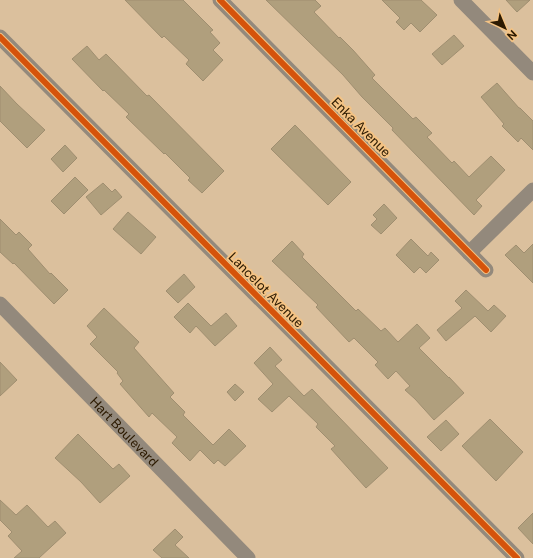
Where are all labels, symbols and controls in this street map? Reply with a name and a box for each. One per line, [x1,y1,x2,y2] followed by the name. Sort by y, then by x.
[485,8,525,48] north arrow
[505,28,519,42] text: N
[328,94,394,160] street label: Enka Avenue
[225,249,307,331] street label: Lancelot Avenue
[87,393,162,469] street label: Hart Boulevard

